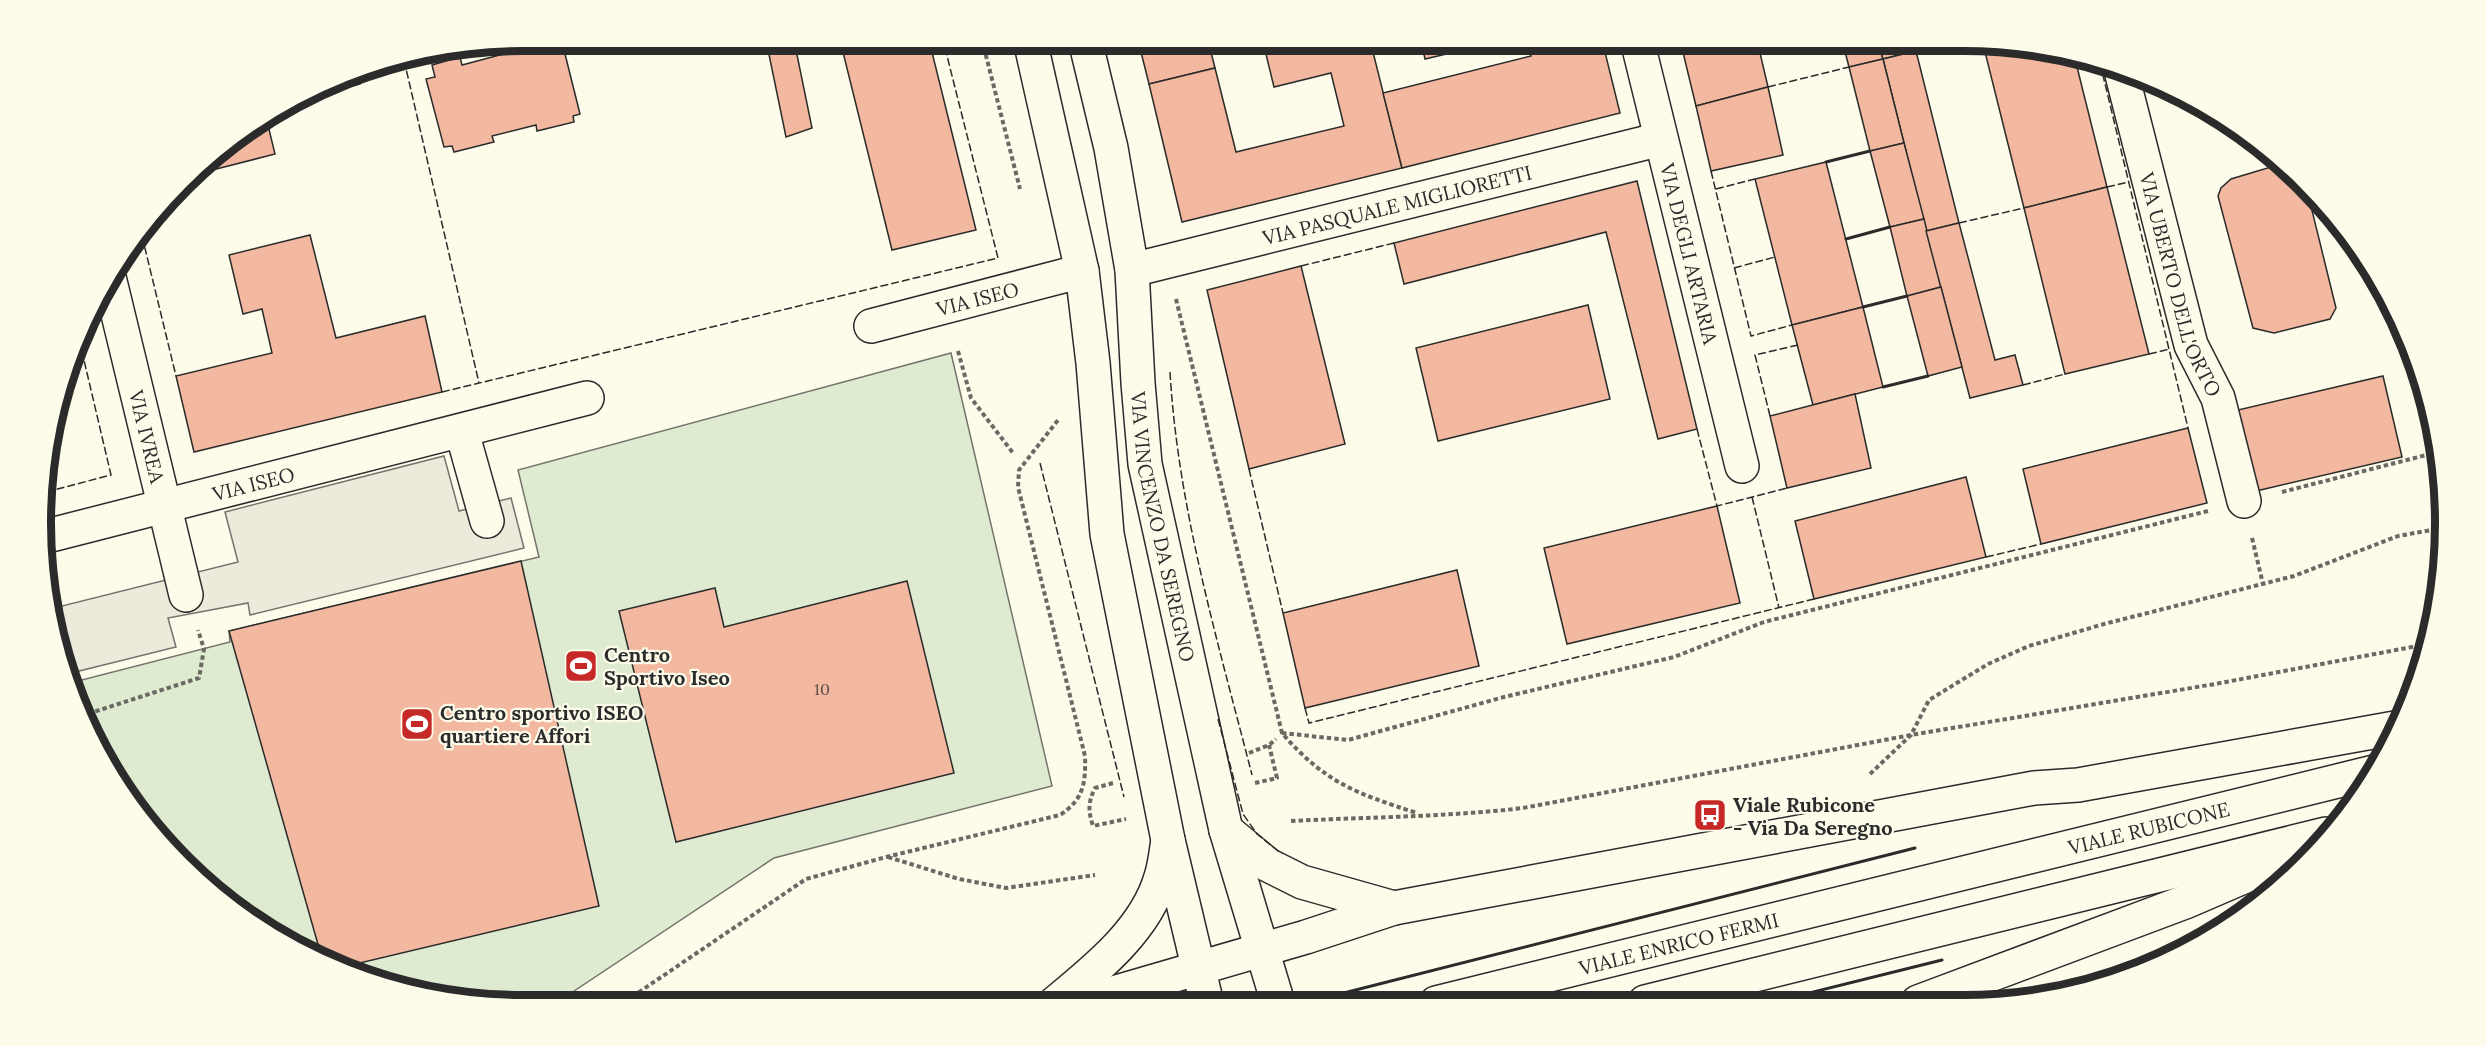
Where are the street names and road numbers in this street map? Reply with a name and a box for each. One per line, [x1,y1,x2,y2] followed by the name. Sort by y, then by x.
[1259,159,1534,250] street label: VIA PASQUALE MIGLIORETTI
[1655,160,1724,347] street label: VIA DEGLI ARTARIA
[2135,169,2228,400] street label: VIA UBERTO DELL'ORTO
[933,276,1021,321] street label: VIA ISEO
[124,386,171,486] street label: VIA IVREA
[1126,389,1201,664] street label: VIA VINCENZO DA SEREGNO
[209,461,297,506] street label: VIA ISEO
[2065,796,2232,860] street label: VIALE RUBICONE
[1575,907,1781,980] street label: VIALE ENRICO FERMI

